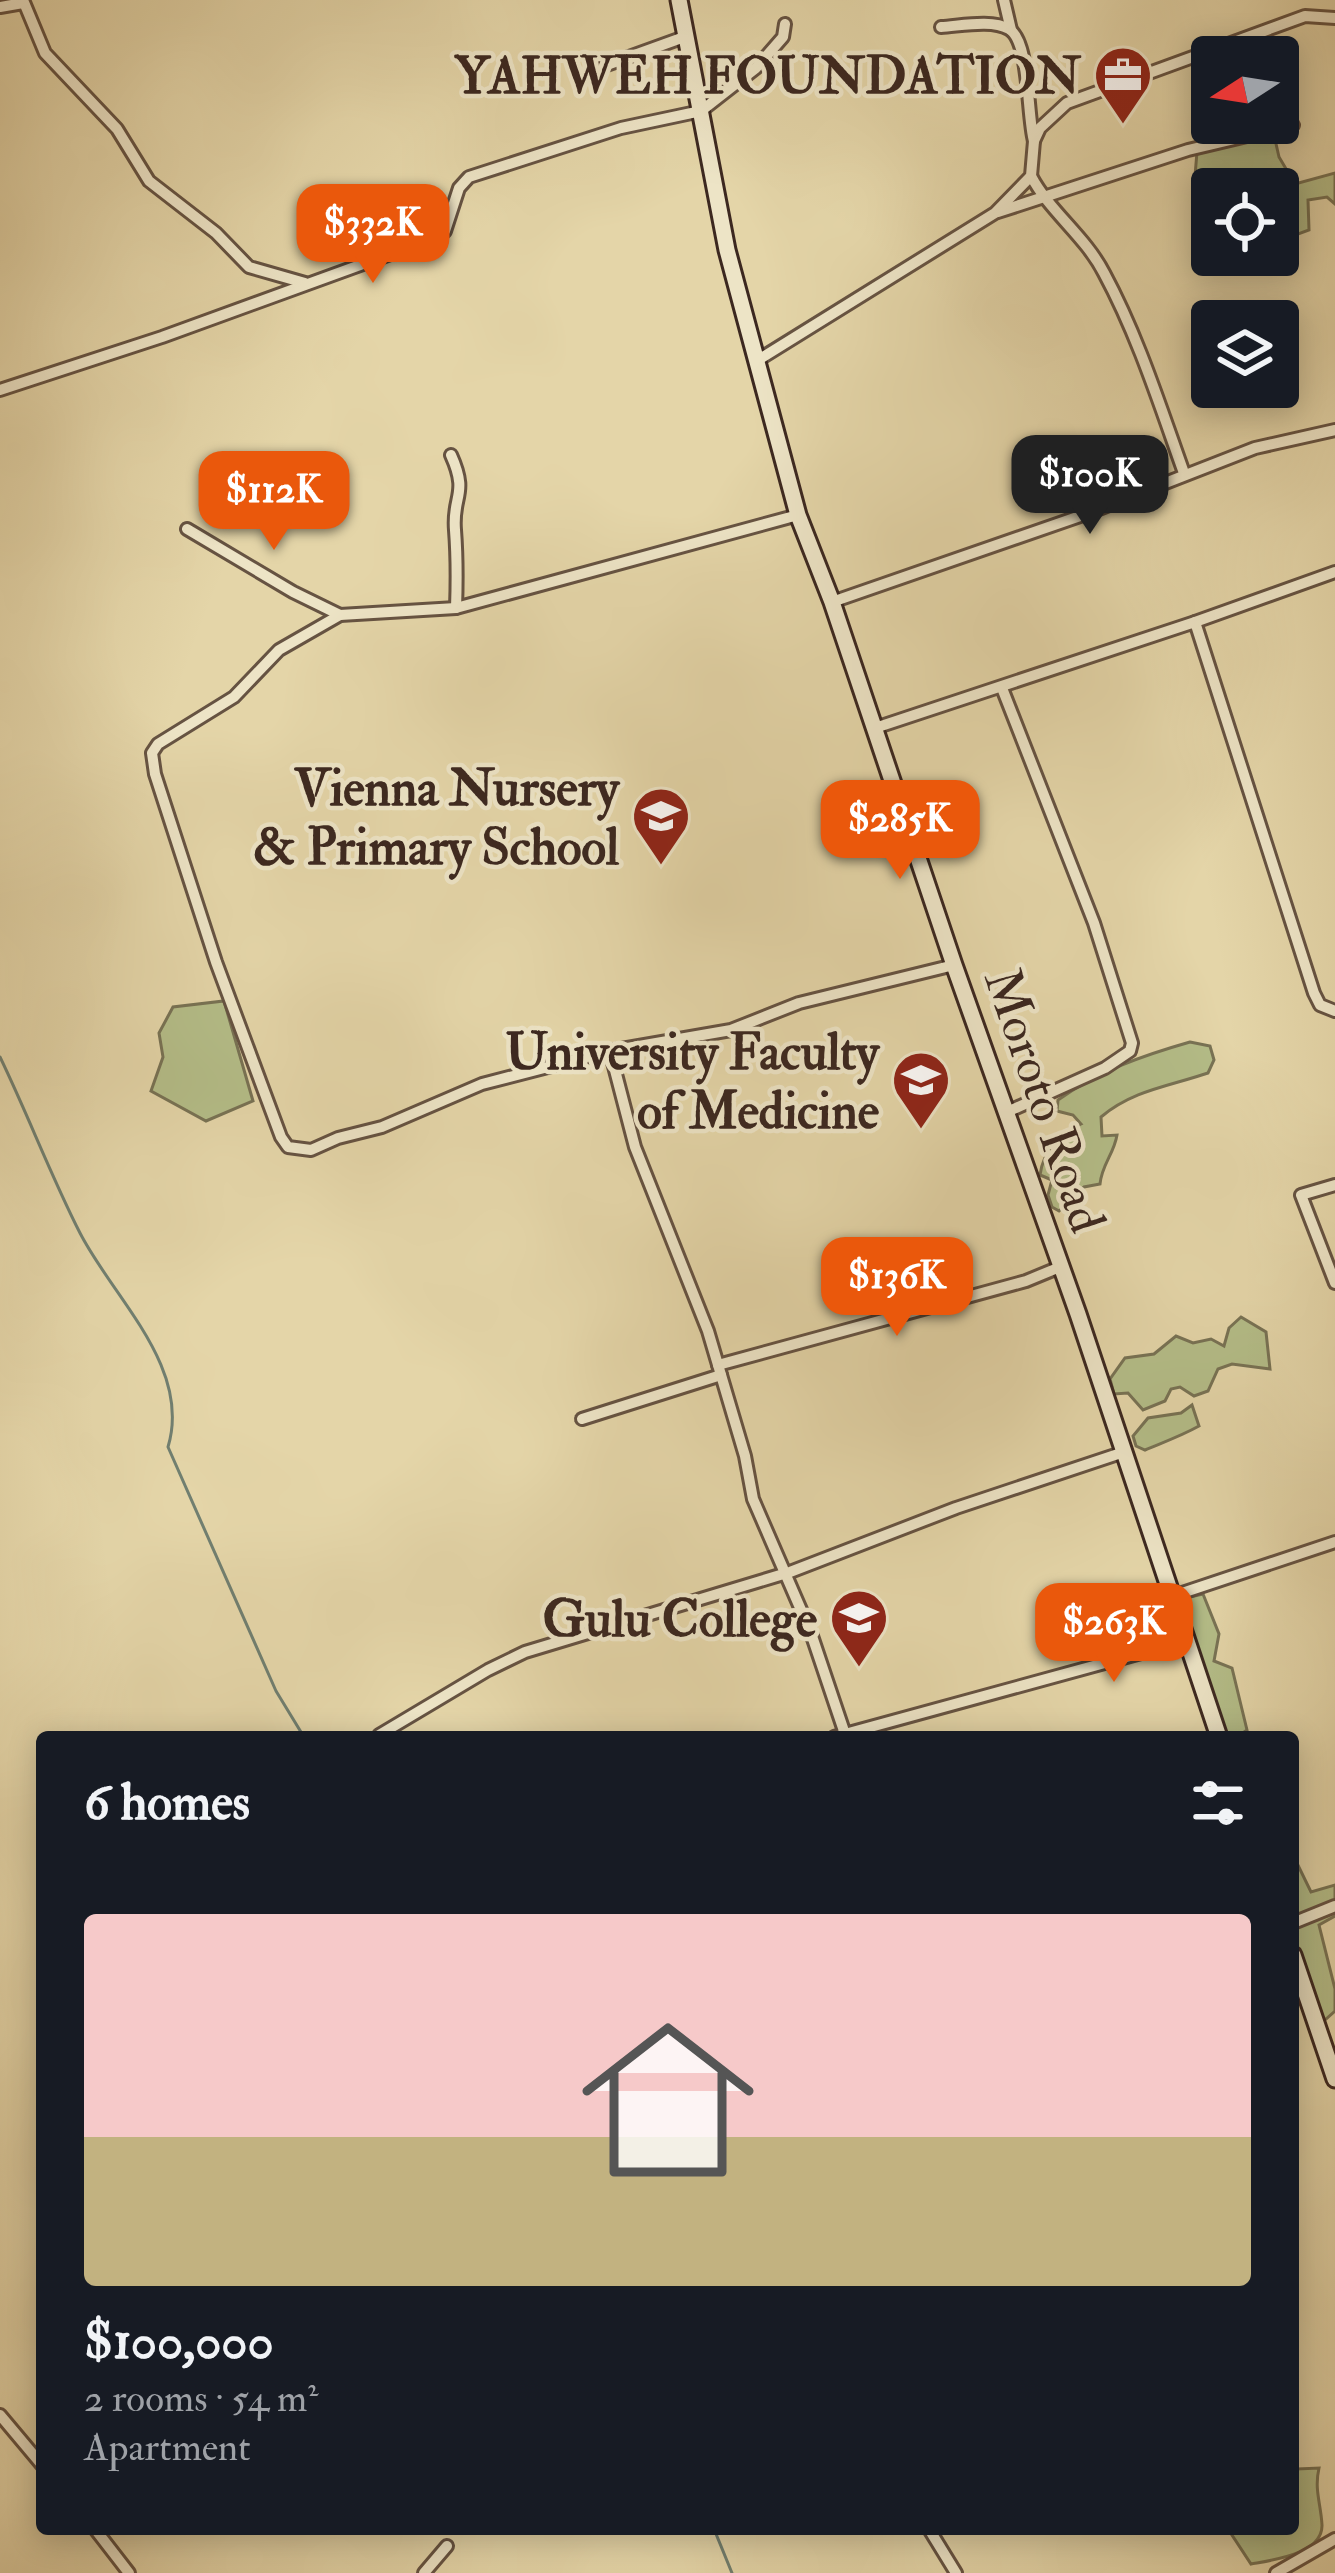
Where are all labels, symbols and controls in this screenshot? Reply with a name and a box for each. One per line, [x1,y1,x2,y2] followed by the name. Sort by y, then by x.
[1191,36,1299,144] north arrow
[1191,36,1299,408] map controls
[1092,44,1154,126] office icon: YAHWEH FOUNDATION
[454,45,1082,109] place label: YAHWEH FOUNDATION
[1191,168,1299,276] button: locate
[289,184,457,286] pin: $332K
[323,198,423,247] text: $332K
[1191,300,1299,408] button: layers
[1006,435,1174,537] pin: $100K
[1038,449,1142,498] text: $100K
[190,451,358,553] pin: $112K
[226,465,322,514] text: $112K
[253,757,621,880] place label: Vienna Nursery & Primary School
[816,780,984,882] pin: $285K
[630,785,692,867] school or university icon: Vienna Nursery & Primary School
[848,794,952,843] text: $285K
[969,960,1119,1241] street label: Moroto Road
[505,1021,881,1144] place label: University Faculty of Medicine
[890,1049,952,1131] school or university icon: University Faculty of Medicine
[813,1237,981,1339] pin: $136K
[848,1251,946,1300] text: $136K
[1030,1583,1198,1685] pin: $263K
[828,1587,890,1669] school or university icon: Gulu College
[542,1588,818,1652] place label: Gulu College
[1062,1597,1166,1646] text: $263K
[1185,1770,1251,1836] icon: filters
[84,1771,250,1835] text: 6 homes
[560,1992,776,2208] icon: home
[84,2310,274,2374] text: $100,000
[84,2374,318,2423] text: 2 rooms · 54 m²
[84,2423,251,2472] text: Apartment

